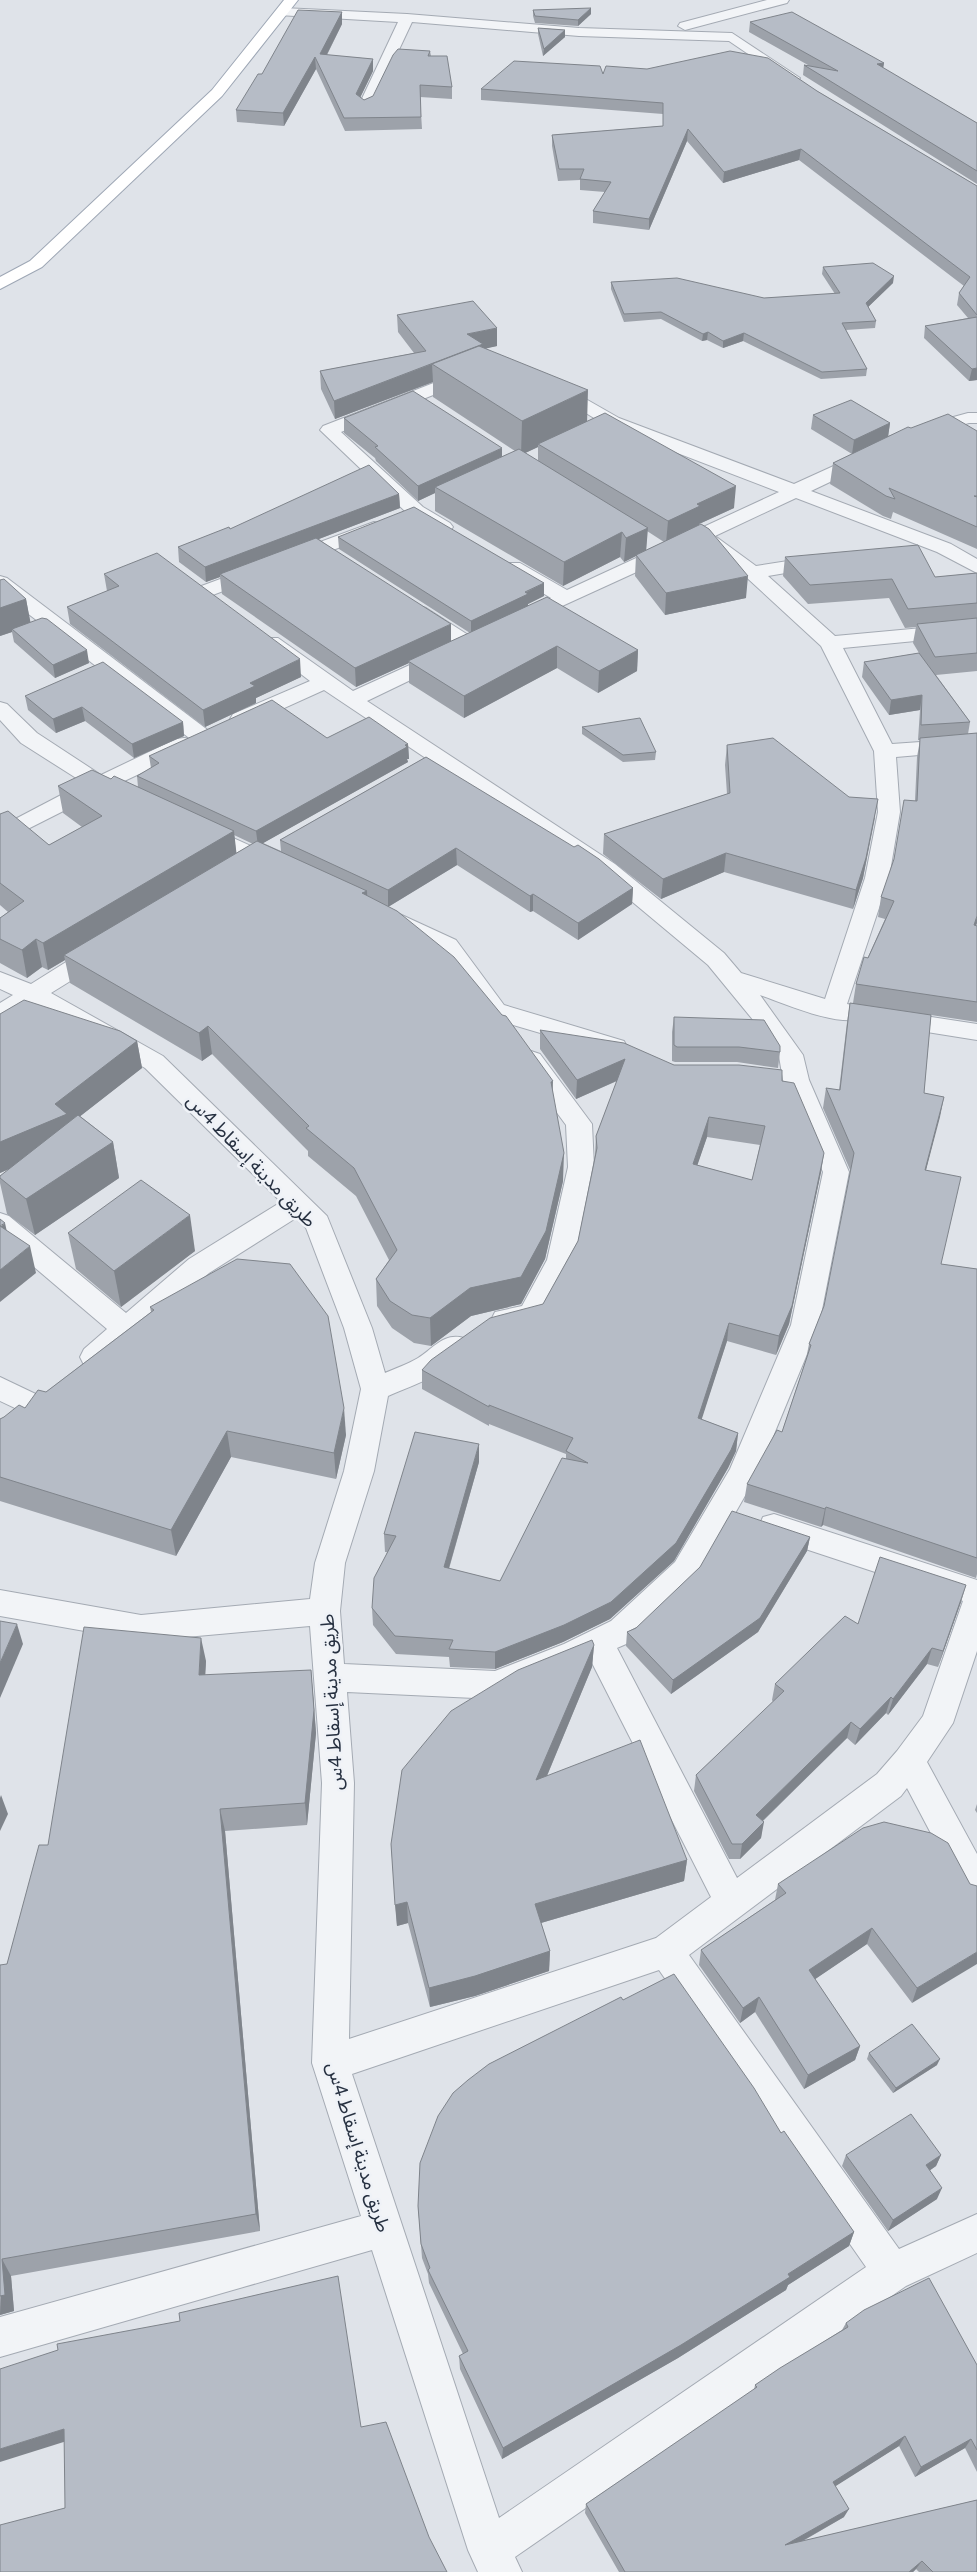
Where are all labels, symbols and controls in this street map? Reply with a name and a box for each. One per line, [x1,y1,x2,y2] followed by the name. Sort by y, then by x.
[181,1088,322,1233] street label: طريق مدينة إسقاط 4س
[314,1613,349,1791] street label: طريق مدينة إسقاط 4س
[321,2059,396,2236] street label: طريق مدينة إسقاط 4س

